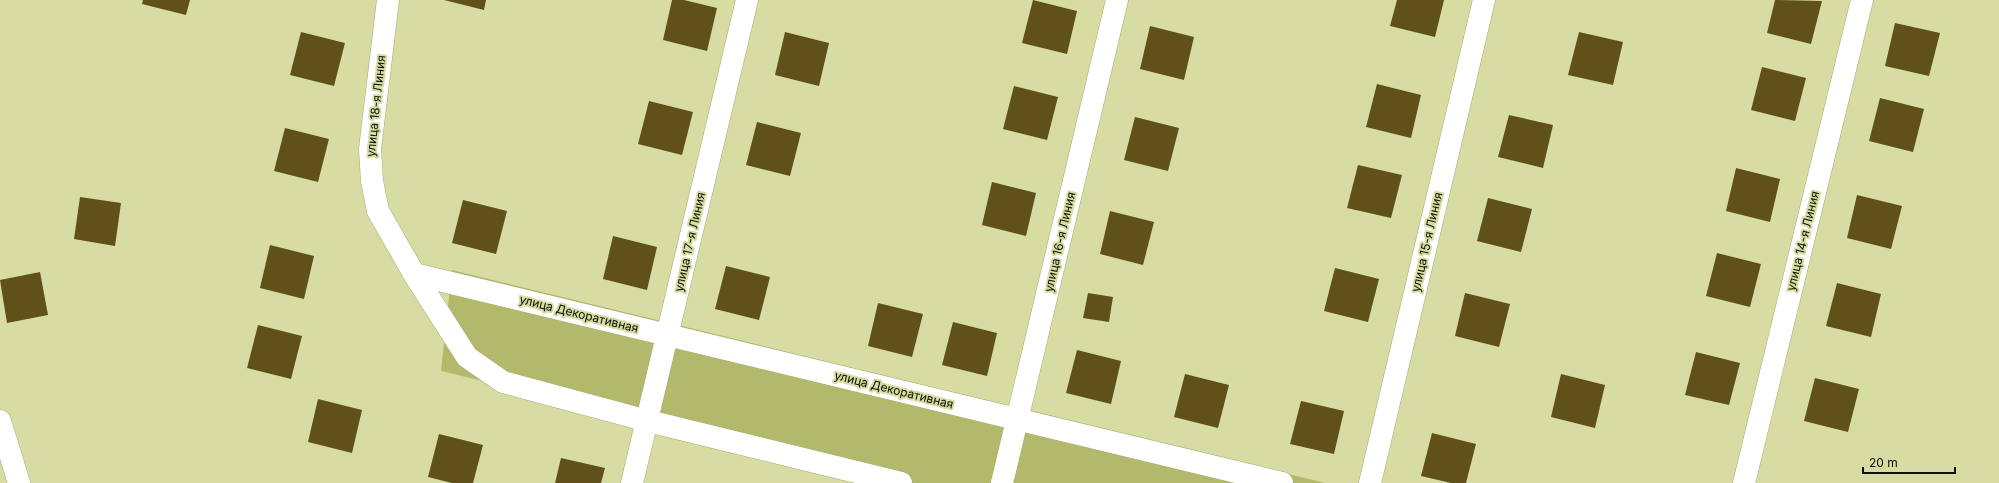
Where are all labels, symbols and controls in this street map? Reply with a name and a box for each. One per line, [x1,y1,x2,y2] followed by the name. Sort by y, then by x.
[363,54,388,158] street label: улица 18-я Линия
[1783,189,1822,292] street label: улица 14-я Линия
[1041,190,1078,293] street label: улица 16-я Линия
[1408,190,1445,293] street label: улица 15-я Линия
[671,191,708,293] street label: улица 17-я Линия
[518,291,640,336] street label: улица Декоративная
[833,367,955,412] street label: улица Декоративная
[1863,449,1955,475] scale bar
[1869,455,1898,470] text: 20 m

